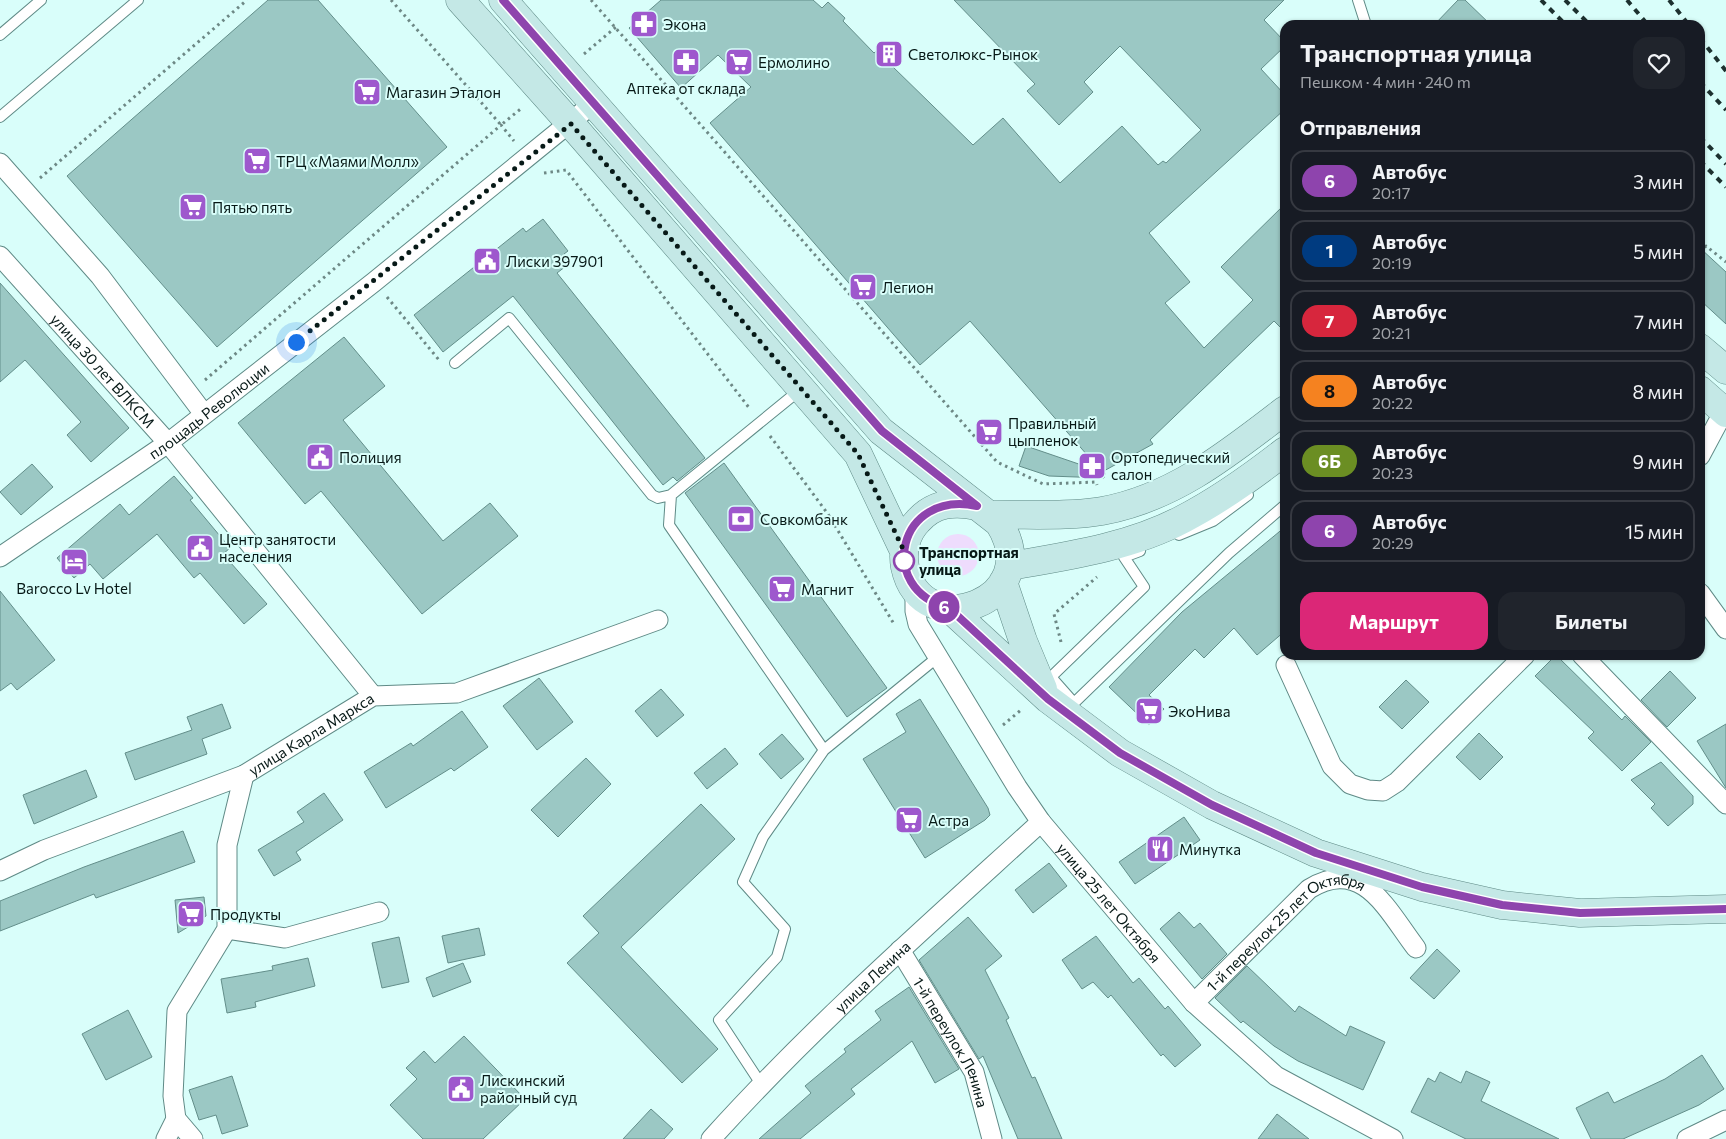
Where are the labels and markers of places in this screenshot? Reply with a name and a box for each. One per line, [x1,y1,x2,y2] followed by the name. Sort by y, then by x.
[629,9,659,39] pharmacy icon: Экона
[663,15,706,33] place label: Экона
[874,39,904,69] building icon: Светолюкс-Рынок
[908,45,1038,63] place label: Светолюкс-Рынок
[671,47,701,77] pharmacy icon: Аптека от склада
[724,47,754,77] supermarket icon: Ермолино
[758,53,830,71] place label: Ермолино
[352,77,382,107] supermarket icon: Магазин Эталон
[626,79,746,97] place label: Аптека от склада
[386,83,501,101] place label: Магазин Эталон
[242,146,272,176] supermarket icon: ТРЦ «Маями Молл»
[276,152,419,170] place label: ТРЦ «Маями Молл»
[178,192,208,222] supermarket icon: Пятью пять
[212,198,292,216] place label: Пятью пять
[472,246,502,276] public building icon: Лиски 397901
[506,252,604,270] place label: Лиски 397901
[848,272,878,302] supermarket icon: Легион
[882,278,934,296] place label: Легион
[1008,414,1097,449] place label: Правильный цыпленок
[974,417,1004,447] supermarket icon: Правильный цыпленок
[305,442,335,472] public building icon: Полиция
[339,448,402,466] place label: Полиция
[1111,448,1230,483] place label: Ортопедический салон
[1077,451,1107,481] pharmacy icon: Ортопедический салон
[726,504,756,534] bank icon: Совкомбанк
[760,510,848,528] place label: Совкомбанк
[219,530,336,565] place label: Центр занятости населения
[185,533,215,563] public building icon: Центр занятости населения
[919,543,1019,578] place label: Транспортная улица
[59,547,89,577] hotel icon: Barocco Lv Hotel
[893,550,915,572] marker: Транспортная улица
[767,574,797,604] supermarket icon: Магнит
[16,579,132,597] place label: Barocco Lv Hotel
[801,580,854,598] place label: Магнит
[1134,696,1164,726] supermarket icon: ЭкоНива
[1168,702,1231,720] place label: ЭкоНива
[894,805,924,835] supermarket icon: Астра
[928,811,969,829] place label: Астра
[1145,834,1175,864] restaurant icon: Минутка
[1179,840,1241,858] place label: Минутка
[176,899,206,929] supermarket icon: Продукты
[210,905,281,923] place label: Продукты
[480,1071,577,1106] place label: Лискинский районный суд
[446,1074,476,1104] public building icon: Лискинский районный суд

